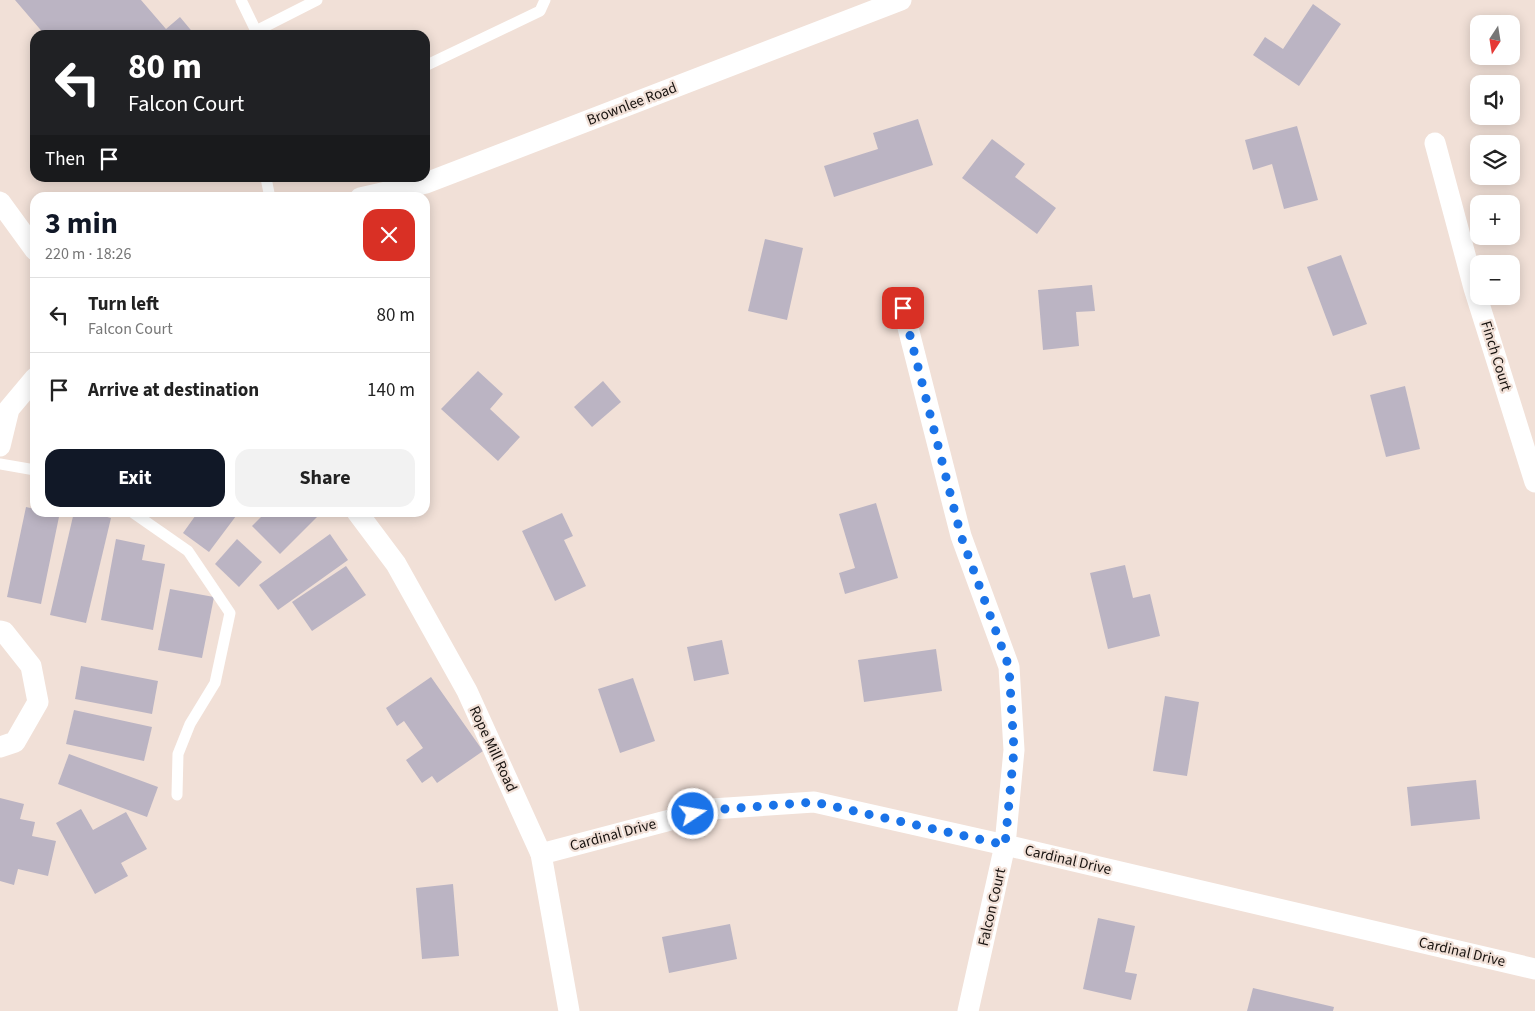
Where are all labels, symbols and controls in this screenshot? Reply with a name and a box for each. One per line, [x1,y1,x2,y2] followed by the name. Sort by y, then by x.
[1470,15,1520,65] north arrow
[1470,15,1520,305] map controls
[128,42,202,92] text: 80 m
[45,50,110,115] icon: left
[1470,75,1520,125] button: sound
[584,77,680,131] street label: Brownlee Road
[128,88,244,120] text: Falcon Court
[1470,135,1520,185] button: layers
[95,145,123,173] icon: arrive
[45,146,85,173] text: Then
[1470,195,1520,245] button: +
[45,202,118,245] text: 3 min
[363,209,415,261] button: close
[45,243,132,265] text: 220 m · 18:26
[1470,255,1520,305] button: −
[882,287,924,329] pin
[88,291,159,318] text: Turn left
[889,294,917,322] icon: arrive
[45,301,73,329] icon: left
[377,302,415,329] text: 80 m
[88,318,173,340] text: Falcon Court
[1475,318,1517,394] street label: Finch Court
[45,376,73,404] icon: arrive
[88,377,259,404] text: Arrive at destination
[367,377,415,404] text: 140 m
[45,449,225,507] button: Exit
[235,449,415,507] button: Share
[464,703,522,795] street label: Rope Mill Road
[666,787,718,839] position arrow
[568,813,658,857] street label: Cardinal Drive
[1023,840,1113,880] street label: Cardinal Drive
[973,866,1011,948] street label: Falcon Court
[1417,932,1507,972] street label: Cardinal Drive

